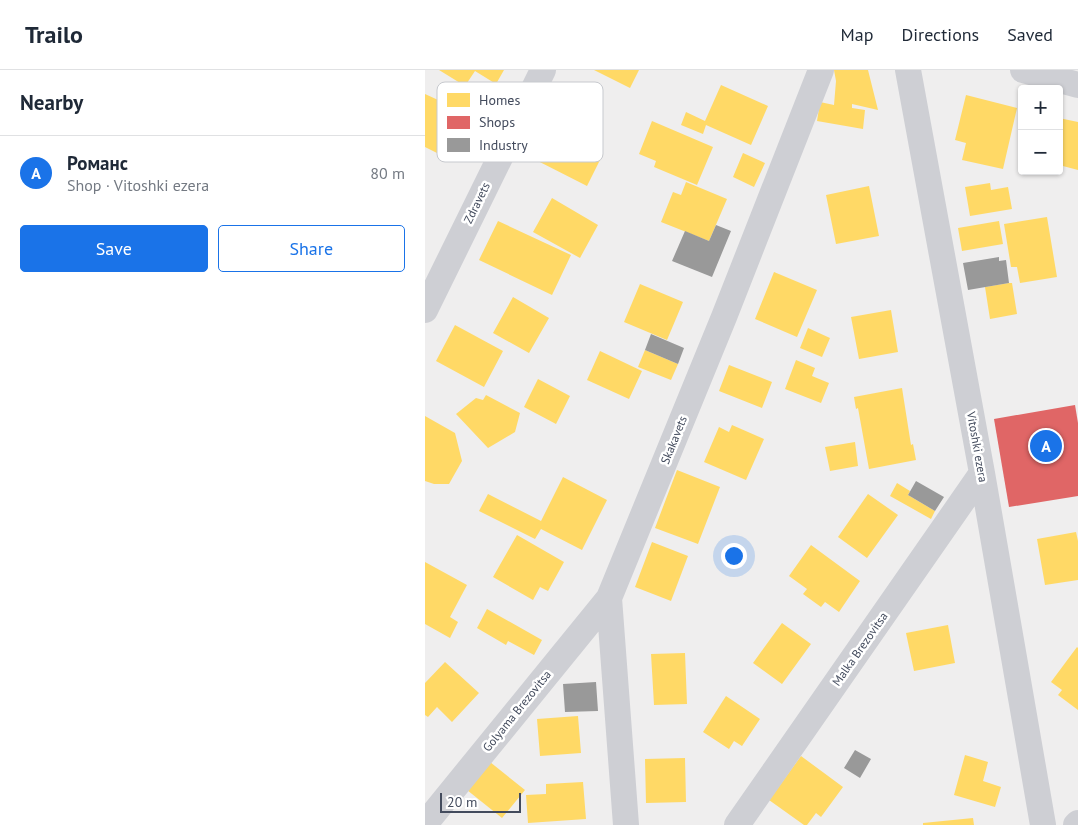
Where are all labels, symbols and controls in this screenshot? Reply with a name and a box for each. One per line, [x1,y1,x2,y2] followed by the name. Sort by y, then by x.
[25,19,83,50] text: Trailo
[841,23,873,46] text: Map
[901,23,979,46] text: Directions
[1007,23,1053,46] text: Saved
[437,82,603,162] legend
[1018,85,1063,175] map controls
[1018,85,1063,130] button: +
[20,89,83,116] text: Nearby
[479,91,520,109] text: Homes
[479,113,515,131] text: Shops
[1018,130,1063,175] button: −
[479,136,528,154] text: Industry
[67,151,128,175] text: Романс
[31,163,41,183] text: A
[370,163,405,183] text: 80 m
[67,175,209,195] text: Shop · Vitoshki ezera
[460,180,493,226] street label: Zdravets
[20,225,208,272] button: Save
[218,225,405,272] button: Share
[964,409,991,483] street label: Vitoshki ezera
[657,414,690,466] street label: Skakavets
[1030,427,1062,465] pin: A
[721,543,747,569] your location
[829,609,891,688] street label: Malka Brezovitsa
[479,667,554,754] street label: Golyama Brezovitsa
[440,790,521,813] scale bar
[447,793,477,811] text: 20 m

